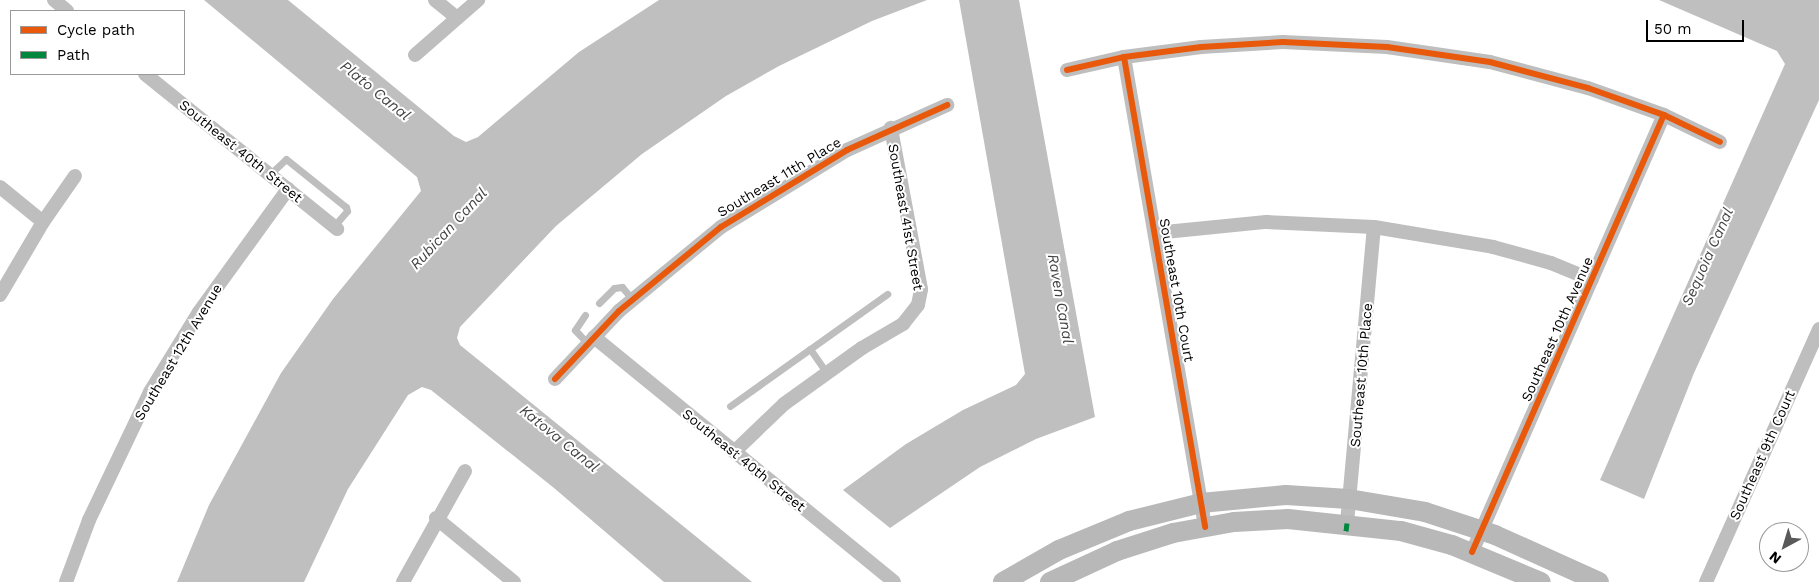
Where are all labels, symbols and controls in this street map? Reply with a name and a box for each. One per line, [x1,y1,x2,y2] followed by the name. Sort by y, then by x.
[10,10,185,75] legend
[1649,10,1746,42] scale bar
[1654,20,1691,38] text: 50 m
[57,21,135,39] text: Cycle path
[57,46,90,64] text: Path
[336,57,414,125] water label: Plato Canal
[176,96,306,206] street label: Southeast 40th Street
[714,133,844,221] street label: Southeast 11th Place
[885,142,927,292] street label: Southeast 41st Street
[407,185,491,273] water label: Rubican Canal
[1678,205,1738,309] water label: Sequoia Canal
[1156,217,1198,363] street label: Southeast 10th Court
[1043,253,1077,345] water label: Raven Canal
[1517,254,1597,404] street label: Southeast 10th Avenue
[130,280,226,424] street label: Southeast 12th Avenue
[1346,302,1376,448] street label: Southeast 10th Place
[1726,387,1798,523] street label: Southeast 9th Court
[516,402,602,476] water label: Katova Canal
[679,405,809,515] street label: Southeast 40th Street
[1759,522,1809,572] north arrow
[1766,548,1784,567] text: N

